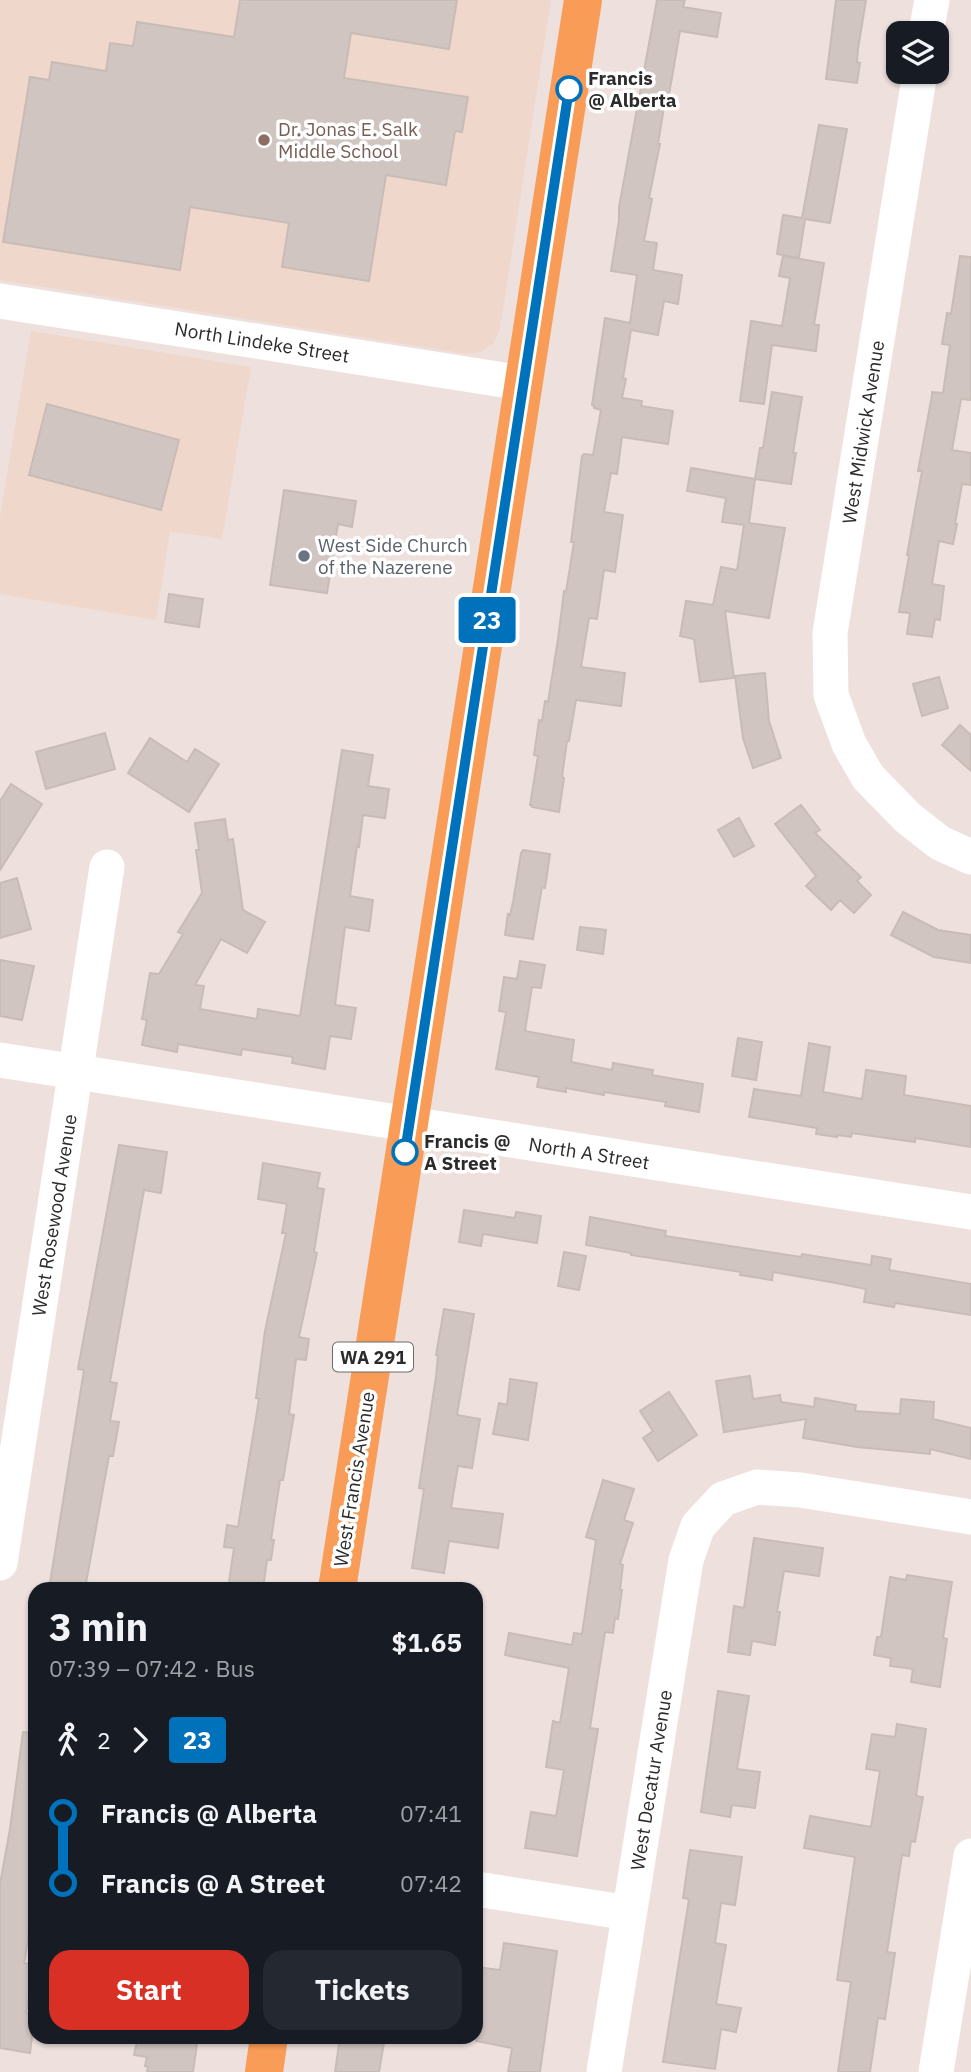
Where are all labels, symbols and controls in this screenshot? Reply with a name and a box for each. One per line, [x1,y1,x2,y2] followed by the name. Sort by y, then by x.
[886,21,949,84] map controls
[886,21,949,84] button: layers
[588,66,677,112] place label: Francis @ Alberta
[556,76,582,102] marker: Francis @ Alberta
[278,117,418,163] place label: Dr. Jonas E. Salk Middle School
[256,132,272,148] marker: Dr. Jonas E. Salk Middle School
[173,316,351,368] street label: North Lindeke Street
[837,339,889,525] street label: West Midwick Avenue
[318,533,468,579] place label: West Side Church of the Nazerene
[296,548,312,564] marker: West Side Church of the Nazerene
[456,597,518,643] line badge: 23
[473,604,501,636] text: 23
[26,1112,82,1318] street label: West Rosewood Avenue
[424,1129,511,1175] place label: Francis @ A Street
[527,1132,651,1174] street label: North A Street
[392,1139,418,1165] marker: Francis @ A Street
[333,1342,413,1372] road number: WA 291
[328,1390,380,1568] street label: West Francis Avenue
[49,1602,148,1651] text: 3 min
[392,1625,462,1659] text: $1.65
[49,1653,255,1683] text: 07:39 – 07:42 · Bus
[625,1688,677,1872] street label: West Decatur Avenue
[49,1721,87,1759] icon: walk
[121,1721,159,1759] icon: forward
[183,1724,212,1756] text: 23
[97,1725,111,1755] text: 2
[101,1796,317,1830] text: Francis @ Alberta
[400,1798,462,1828] text: 07:41
[101,1866,325,1900] text: Francis @ A Street
[400,1868,462,1898] text: 07:42
[49,1950,249,2030] button: Start
[263,1950,462,2030] button: Tickets

